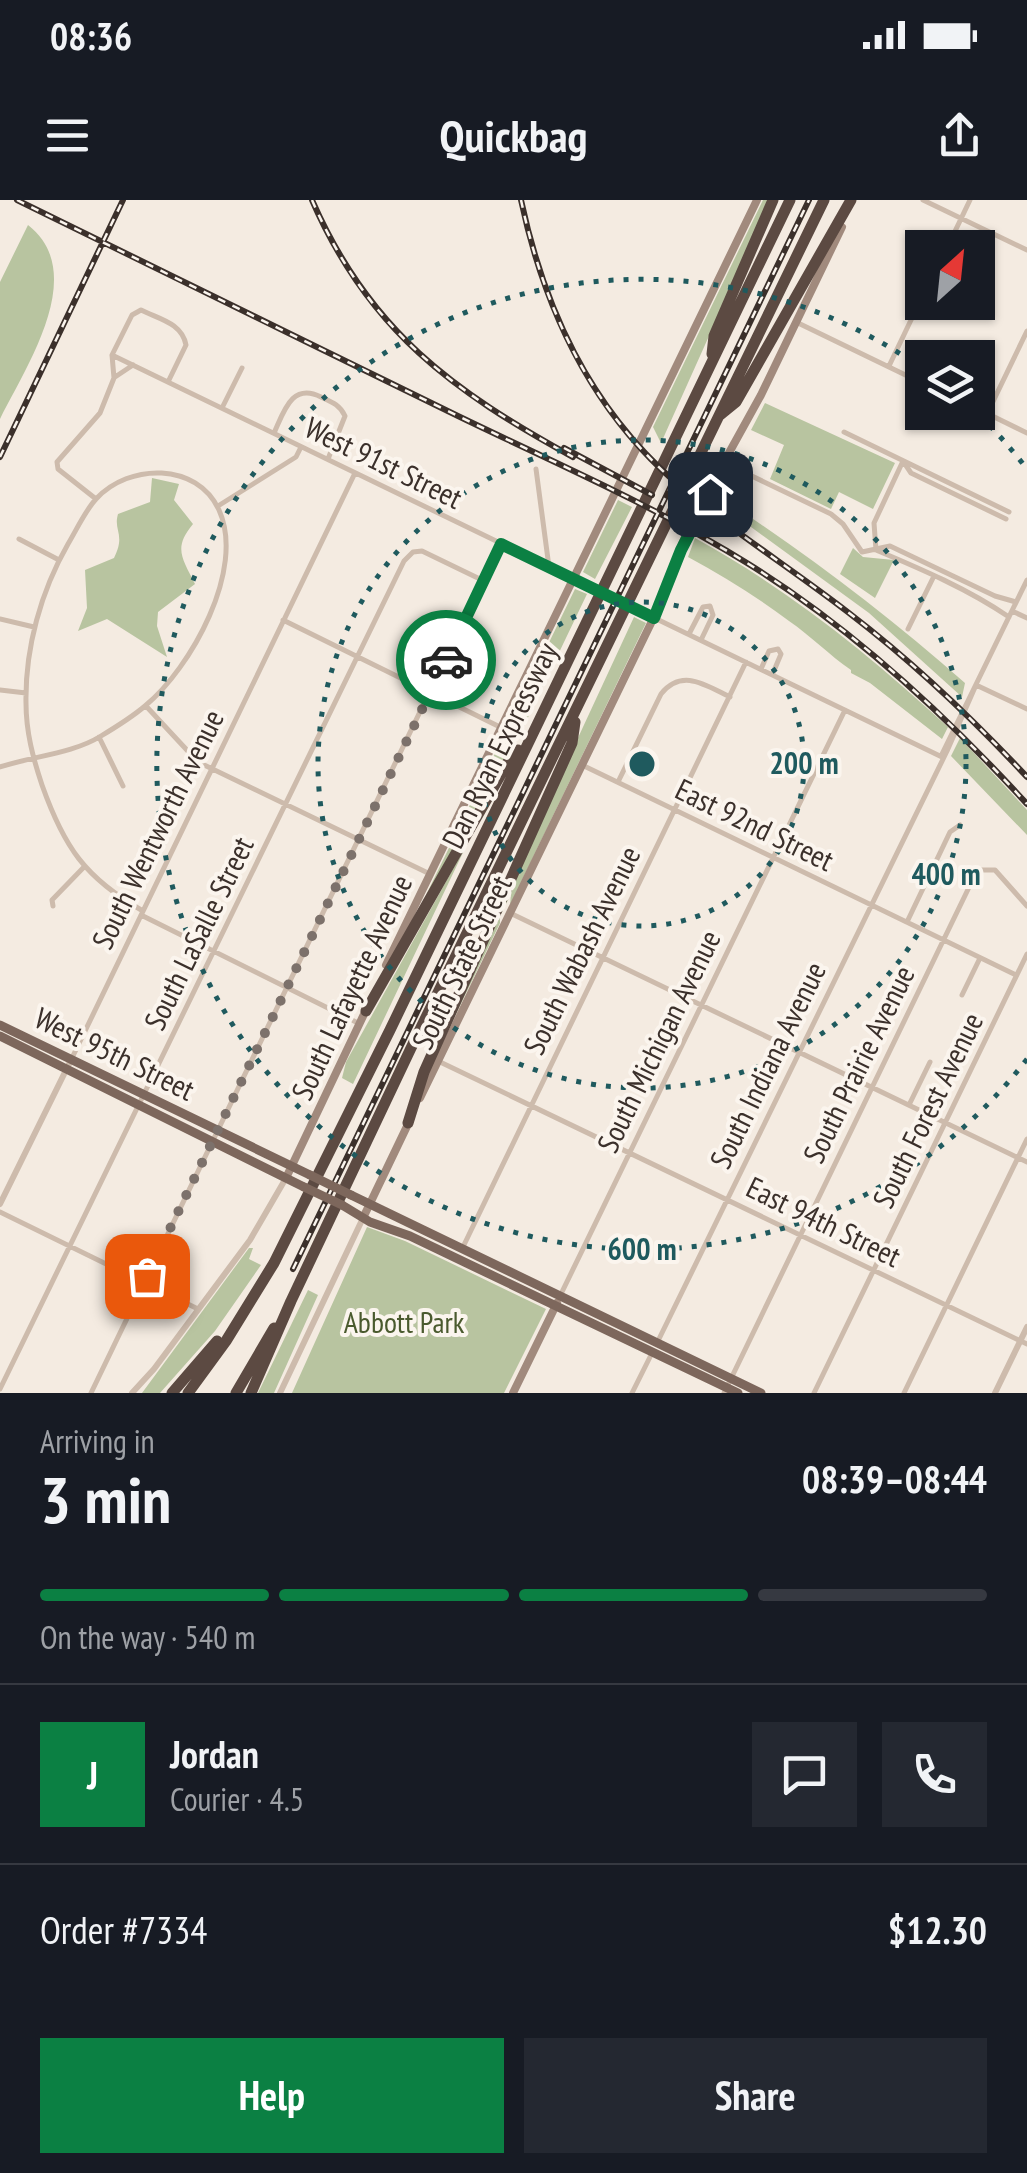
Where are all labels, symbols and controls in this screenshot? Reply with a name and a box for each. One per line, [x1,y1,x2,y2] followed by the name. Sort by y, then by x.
[50,11,132,60] text: 08:36
[440,106,587,164] text: Quickbag
[40,108,95,163] icon: menu
[932,108,987,163] icon: share
[905,230,995,320] north arrow
[905,230,995,430] map controls
[905,340,995,430] button: layers
[299,407,470,517] street label: West 91st Street
[668,452,753,537] pin
[683,467,738,522] icon: home
[396,610,496,710] courier
[419,633,474,688] icon: car
[432,635,566,854] street label: Dan Ryan Expressway
[82,703,232,955] street label: South Wentworth Avenue
[769,743,839,782] text: 200 m
[624,746,660,782] centre of rings
[669,769,841,879] street label: East 92nd Street
[134,829,262,1036] street label: South LaSalle Street
[514,839,648,1061] street label: South Wabash Avenue
[911,854,981,893] text: 400 m
[282,868,420,1106] street label: South Lafayette Avenue
[402,868,520,1055] street label: South State Street
[587,924,729,1158] street label: South Michigan Avenue
[700,955,834,1175] street label: South Indiana Avenue
[793,959,923,1169] street label: South Prairie Avenue
[29,998,202,1109] street label: West 95th Street
[863,1006,991,1214] street label: South Forest Avenue
[741,1167,908,1275] street label: East 94th Street
[607,1229,677,1268] text: 600 m
[105,1234,190,1319] pin
[120,1249,175,1304] icon: bag
[344,1302,465,1341] park label: Abbott Park
[40,1420,155,1462] text: Arriving in
[802,1454,987,1503] text: 08:39–08:44
[40,1457,171,1541] text: 3 min
[40,1616,255,1658] text: On the way · 540 m
[752,1722,857,1827] button: chat
[882,1722,987,1827] button: phone
[170,1729,259,1778] text: Jordan
[87,1750,98,1799] text: J
[170,1778,304,1820] text: Courier · 4.5
[40,1905,207,1954] text: Order #7334
[888,1905,987,1954] text: $12.30
[40,2038,504,2153] button: Help
[524,2038,987,2153] button: Share

